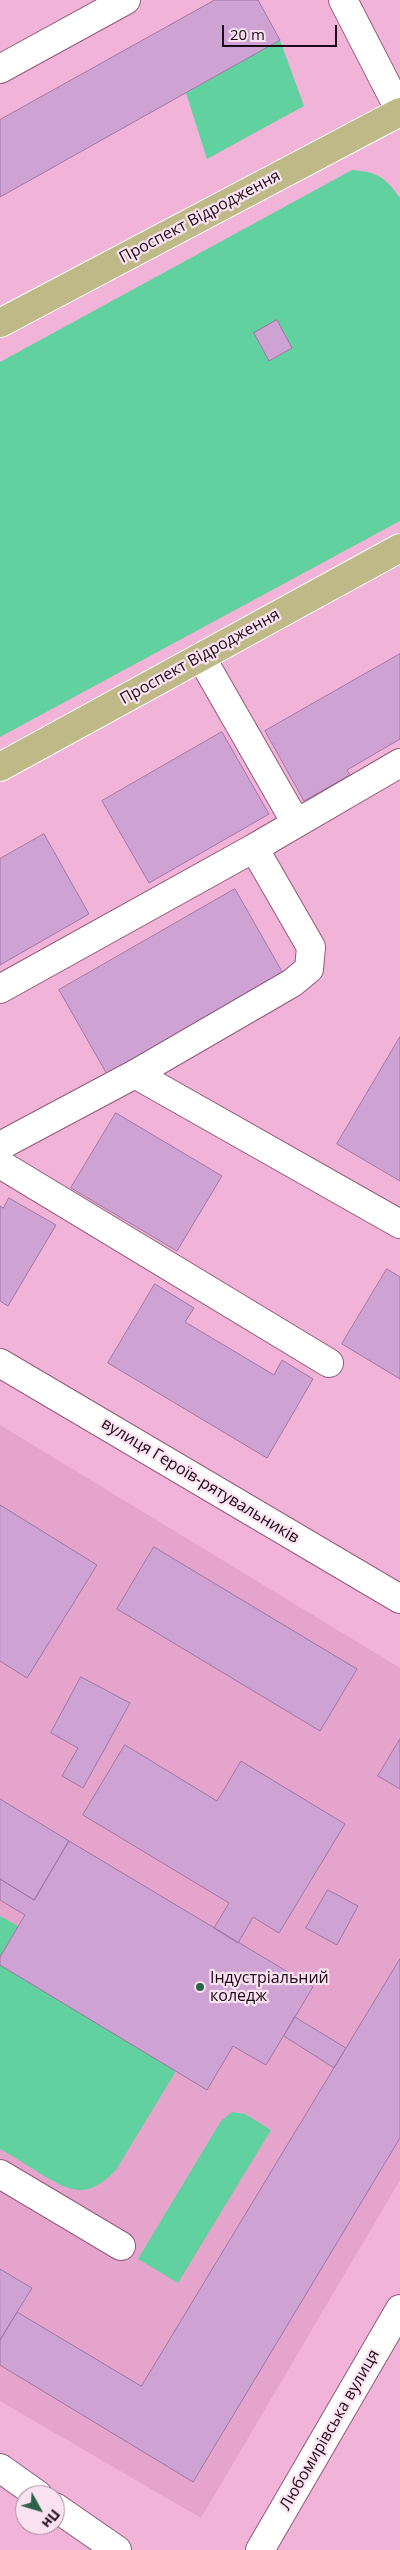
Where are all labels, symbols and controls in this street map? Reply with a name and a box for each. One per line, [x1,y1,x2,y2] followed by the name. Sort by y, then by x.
[225,15,340,47] scale bar
[230,24,265,44] text: 20 m
[116,166,284,268] street label: Проспект Відродження
[117,605,283,709] street label: Проспект Відродження
[98,1414,302,1548] street label: вулиця Героїв-рятувальників
[210,1968,329,2006] place label: Індустріальний коледж
[194,1981,206,1993] marker: Індустріальний коледж
[276,2346,384,2514] street label: Любомирівська вулиця
[15,2485,65,2535] north arrow
[38,2505,65,2533] text: Пн

